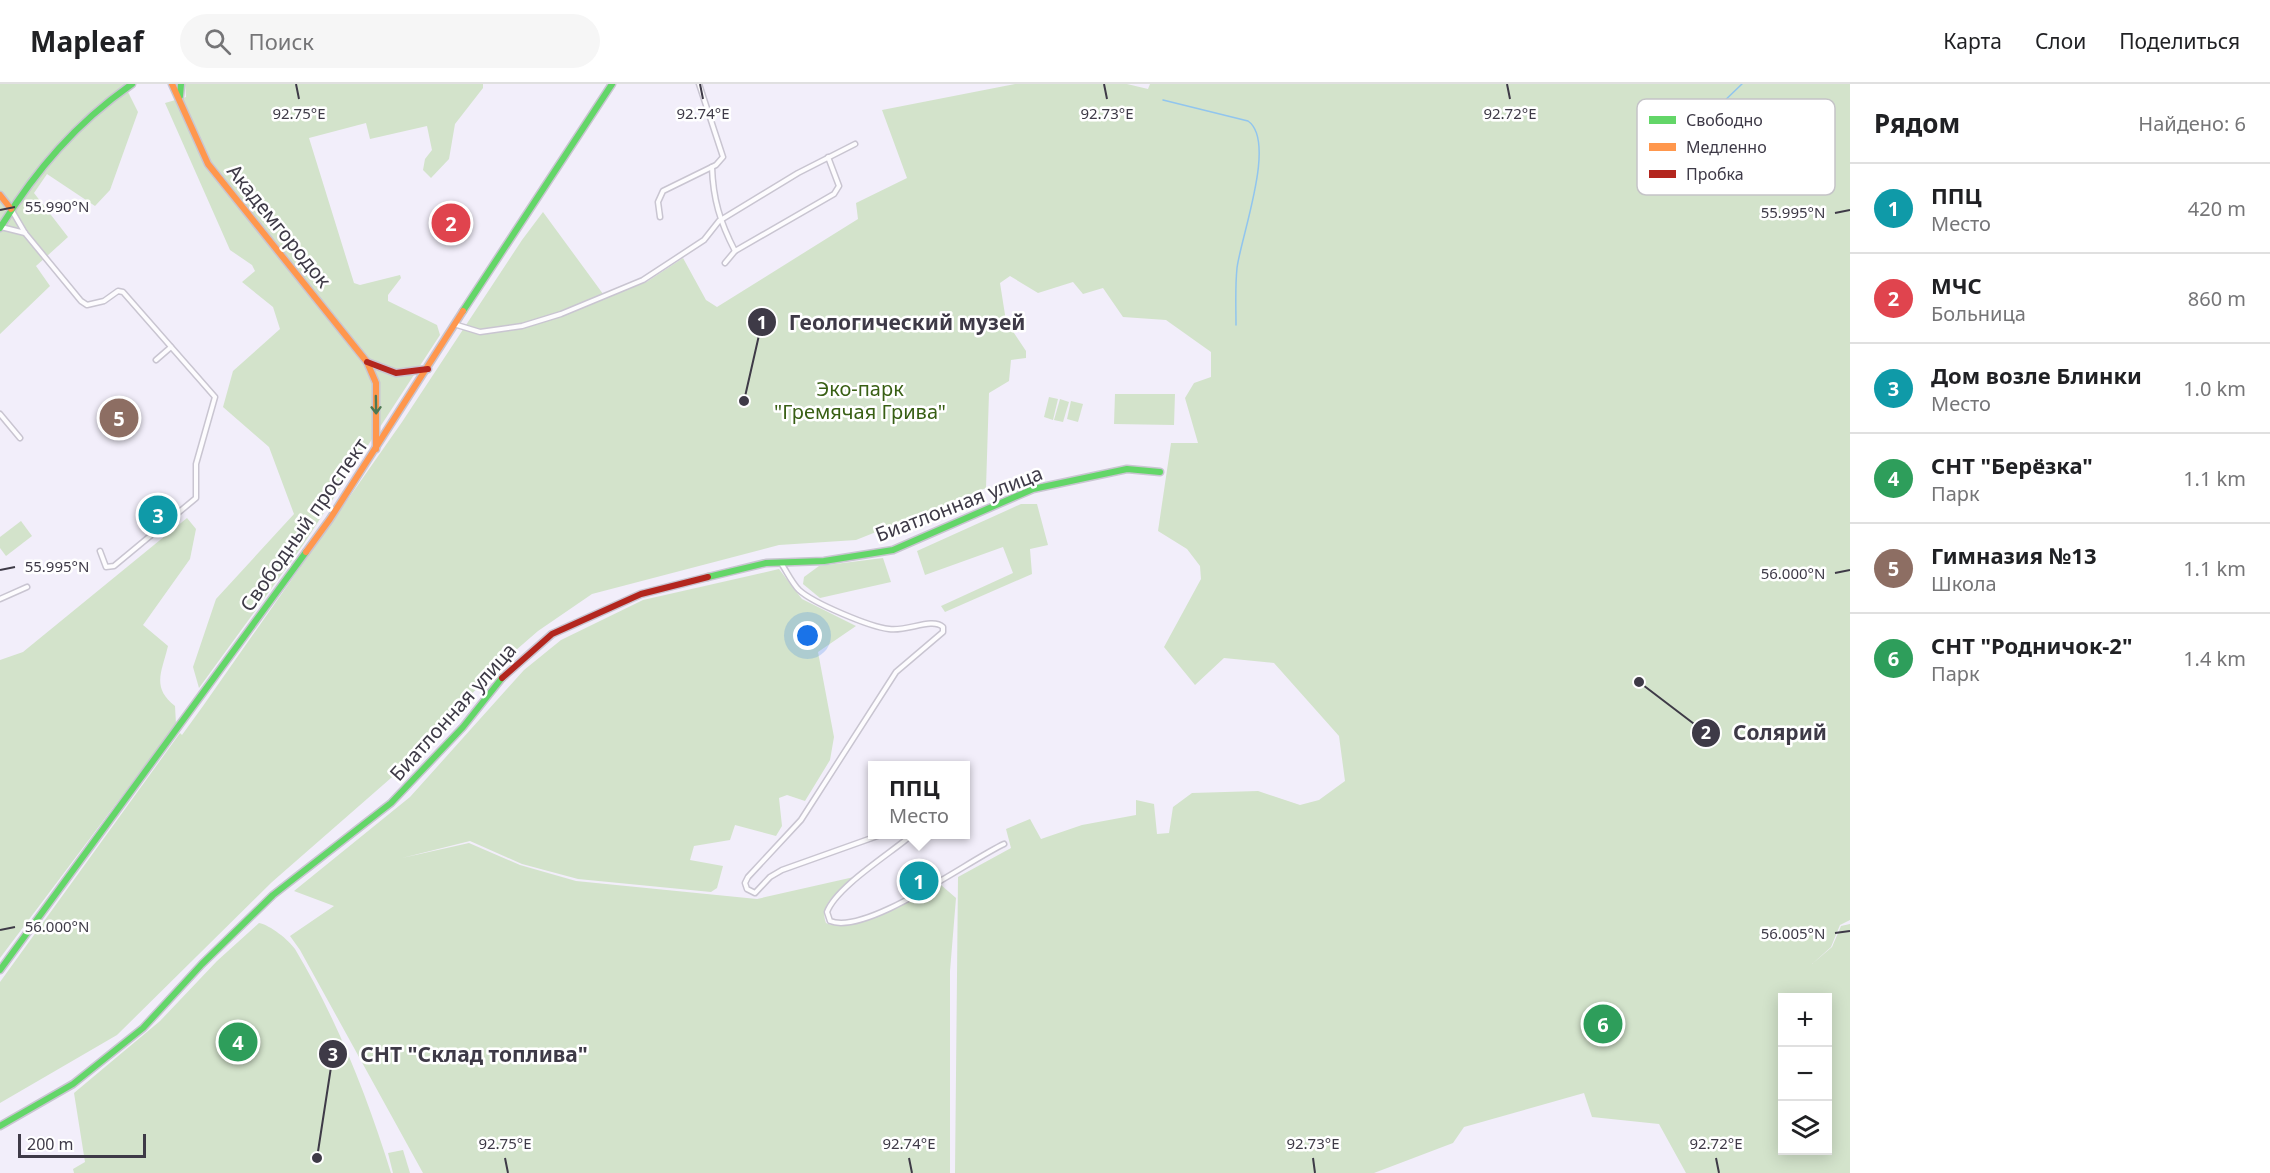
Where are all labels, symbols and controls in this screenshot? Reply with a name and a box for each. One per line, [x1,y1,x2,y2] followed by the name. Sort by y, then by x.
[180,14,600,68] search box
[30,22,144,60] text: Mapleaf
[201,25,234,58] icon: search
[249,26,314,56] text: Поиск
[1943,27,2002,55] text: Карта
[2035,27,2086,55] text: Слои
[2119,27,2240,55] text: Поделиться
[1637,99,1835,195] legend
[272,103,326,123] text: 92.75°E
[676,103,730,123] text: 92.74°E
[1080,103,1134,123] text: 92.73°E
[1483,103,1537,123] text: 92.72°E
[1874,105,1960,141] text: Рядом
[1686,109,1763,131] text: Свободно
[2138,110,2246,137] text: Найдено: 6
[1686,136,1767,158] text: Медленно
[221,158,338,293] street label: Академгородок
[1686,163,1744,185] text: Пробка
[1931,180,1982,210] text: ППЦ
[1888,195,1899,222] text: 1
[2188,195,2246,222] text: 420 m
[25,196,89,216] text: 55.990°N
[432,200,470,246] pin: 2
[1761,202,1825,222] text: 55.995°N
[1931,210,1991,237] text: Место
[1931,270,1982,300] text: МЧС
[1888,285,1899,312] text: 2
[2188,285,2246,312] text: 860 m
[1931,300,2026,327] text: Больница
[747,303,1037,342] callout: Геологический музей
[789,308,1025,336] text: Геологический музей
[757,310,767,334] text: 1
[1931,360,2142,390] text: Дом возле Блинки
[774,375,946,425] park label: Эко-парк "Гремячая Грива"
[1888,375,1899,402] text: 3
[2183,375,2246,402] text: 1.0 km
[1931,390,1991,417] text: Место
[370,395,382,415] one-way arrow
[100,396,138,440] pin: 5
[233,433,374,617] street label: Свободный проспект
[1931,450,2093,480] text: СНТ "Берёзка"
[871,459,1046,548] street label: Биатлонная улица
[1888,465,1899,492] text: 4
[2183,465,2246,492] text: 1.1 km
[1931,480,1980,507] text: Парк
[138,492,178,538] pin: 3
[1931,540,2097,570] text: Гимназия №13
[1888,555,1899,582] text: 5
[2183,555,2246,582] text: 1.1 km
[25,556,89,576] text: 55.995°N
[1761,563,1825,583] text: 56.000°N
[1931,570,1997,597] text: Школа
[793,621,822,650] your location
[1931,630,2132,660] text: СНТ "Родничок-2"
[383,637,522,786] street label: Биатлонная улица
[1888,645,1899,672] text: 6
[2183,645,2246,672] text: 1.4 km
[1931,660,1980,687] text: Парк
[1691,714,1839,753] callout: Солярий
[1733,718,1827,746] text: Солярий
[1701,720,1711,744] text: 2
[868,761,970,839] popup
[889,772,940,802] text: ППЦ
[889,802,949,829] text: Место
[900,858,938,904] pin: 1
[25,916,89,936] text: 56.000°N
[1761,923,1825,943] text: 56.005°N
[1778,993,1832,1155] map controls
[1778,993,1832,1047] button: +
[1584,1002,1622,1046] pin: 6
[218,1020,258,1064] pin: 4
[318,1035,599,1074] callout: СНТ "Склад топлива"
[360,1040,588,1068] text: СНТ "Склад топлива"
[328,1042,338,1066] text: 3
[1778,1047,1832,1101] button: −
[1778,1101,1832,1155] button: layers
[18,1131,146,1158] scale bar
[27,1133,74,1155] text: 200 m
[478,1133,532,1153] text: 92.75°E
[882,1133,936,1153] text: 92.74°E
[1286,1133,1340,1153] text: 92.73°E
[1689,1133,1743,1153] text: 92.72°E

